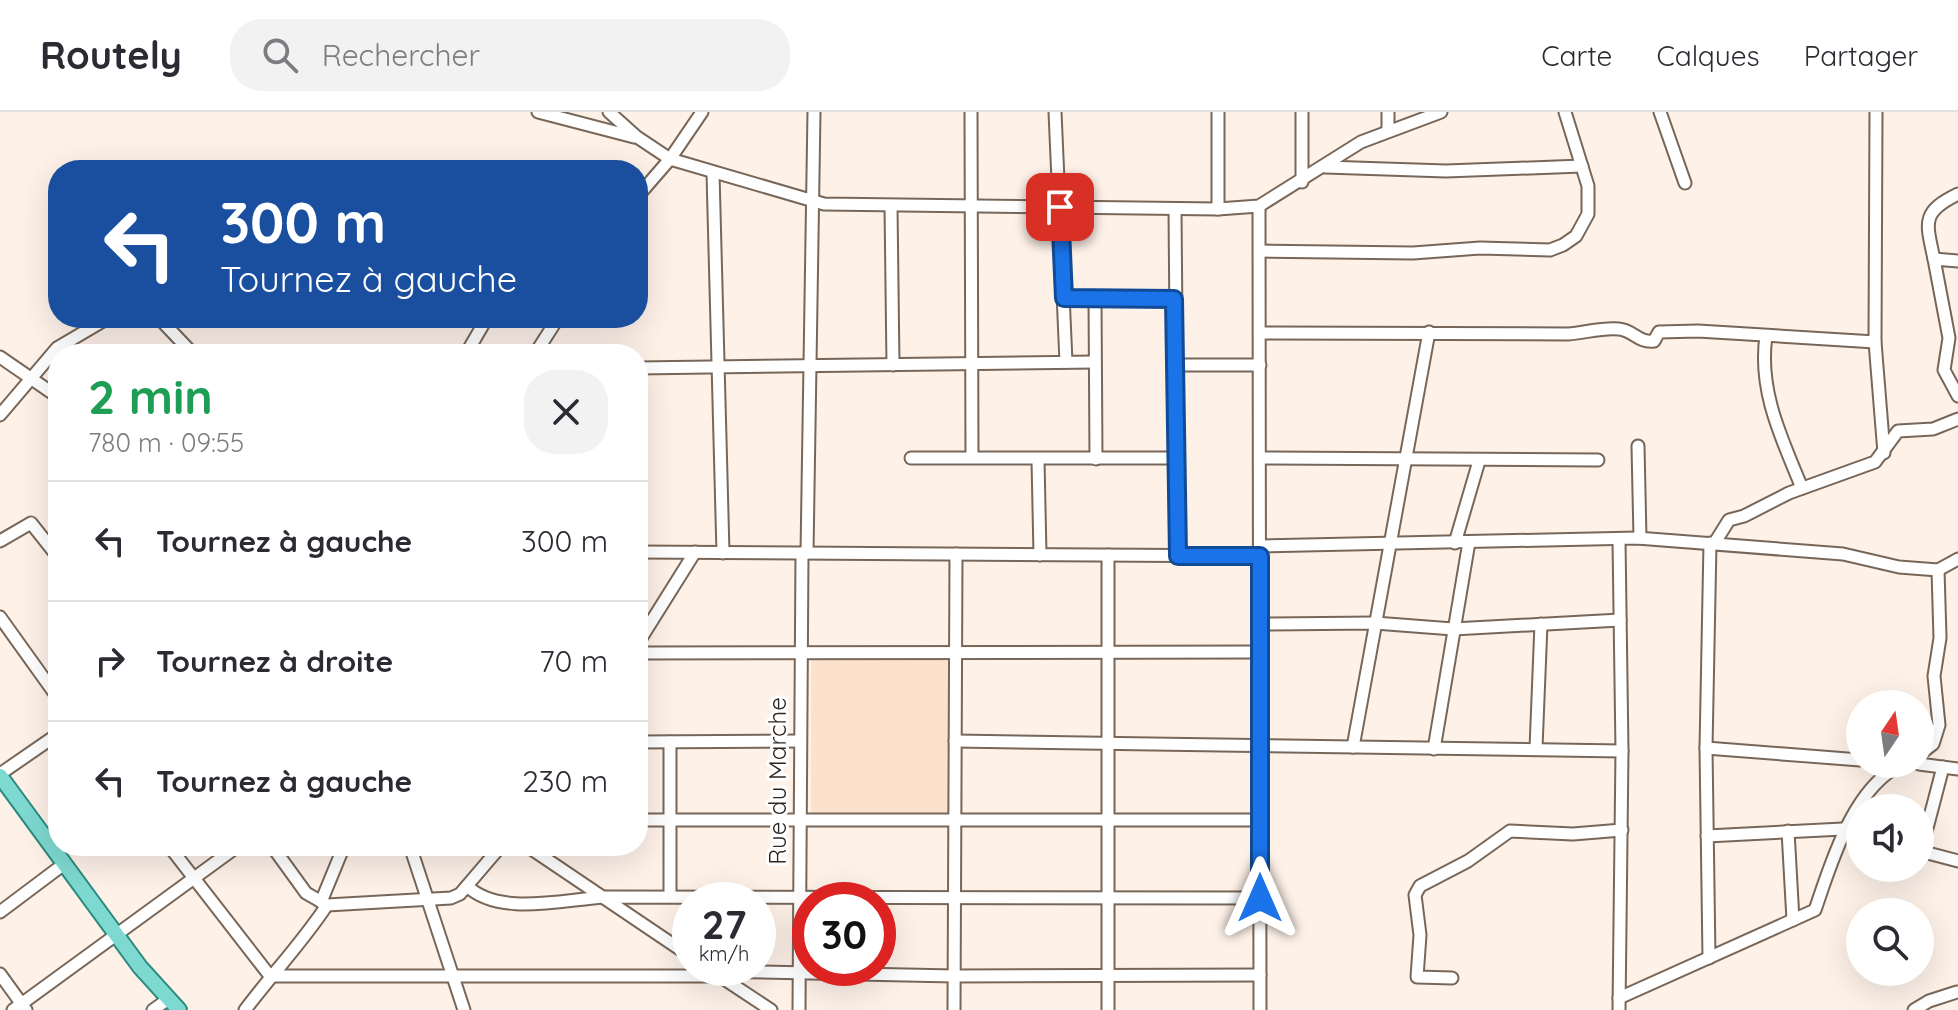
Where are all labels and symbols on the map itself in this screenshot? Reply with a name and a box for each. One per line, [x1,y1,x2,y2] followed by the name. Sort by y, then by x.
[1026,173,1094,241] pin
[1846,690,1934,778] north arrow
[762,697,792,865] street label: Rue du Marche
[1218,856,1302,940] position arrow
[792,882,896,986] speed limit sign: 30

